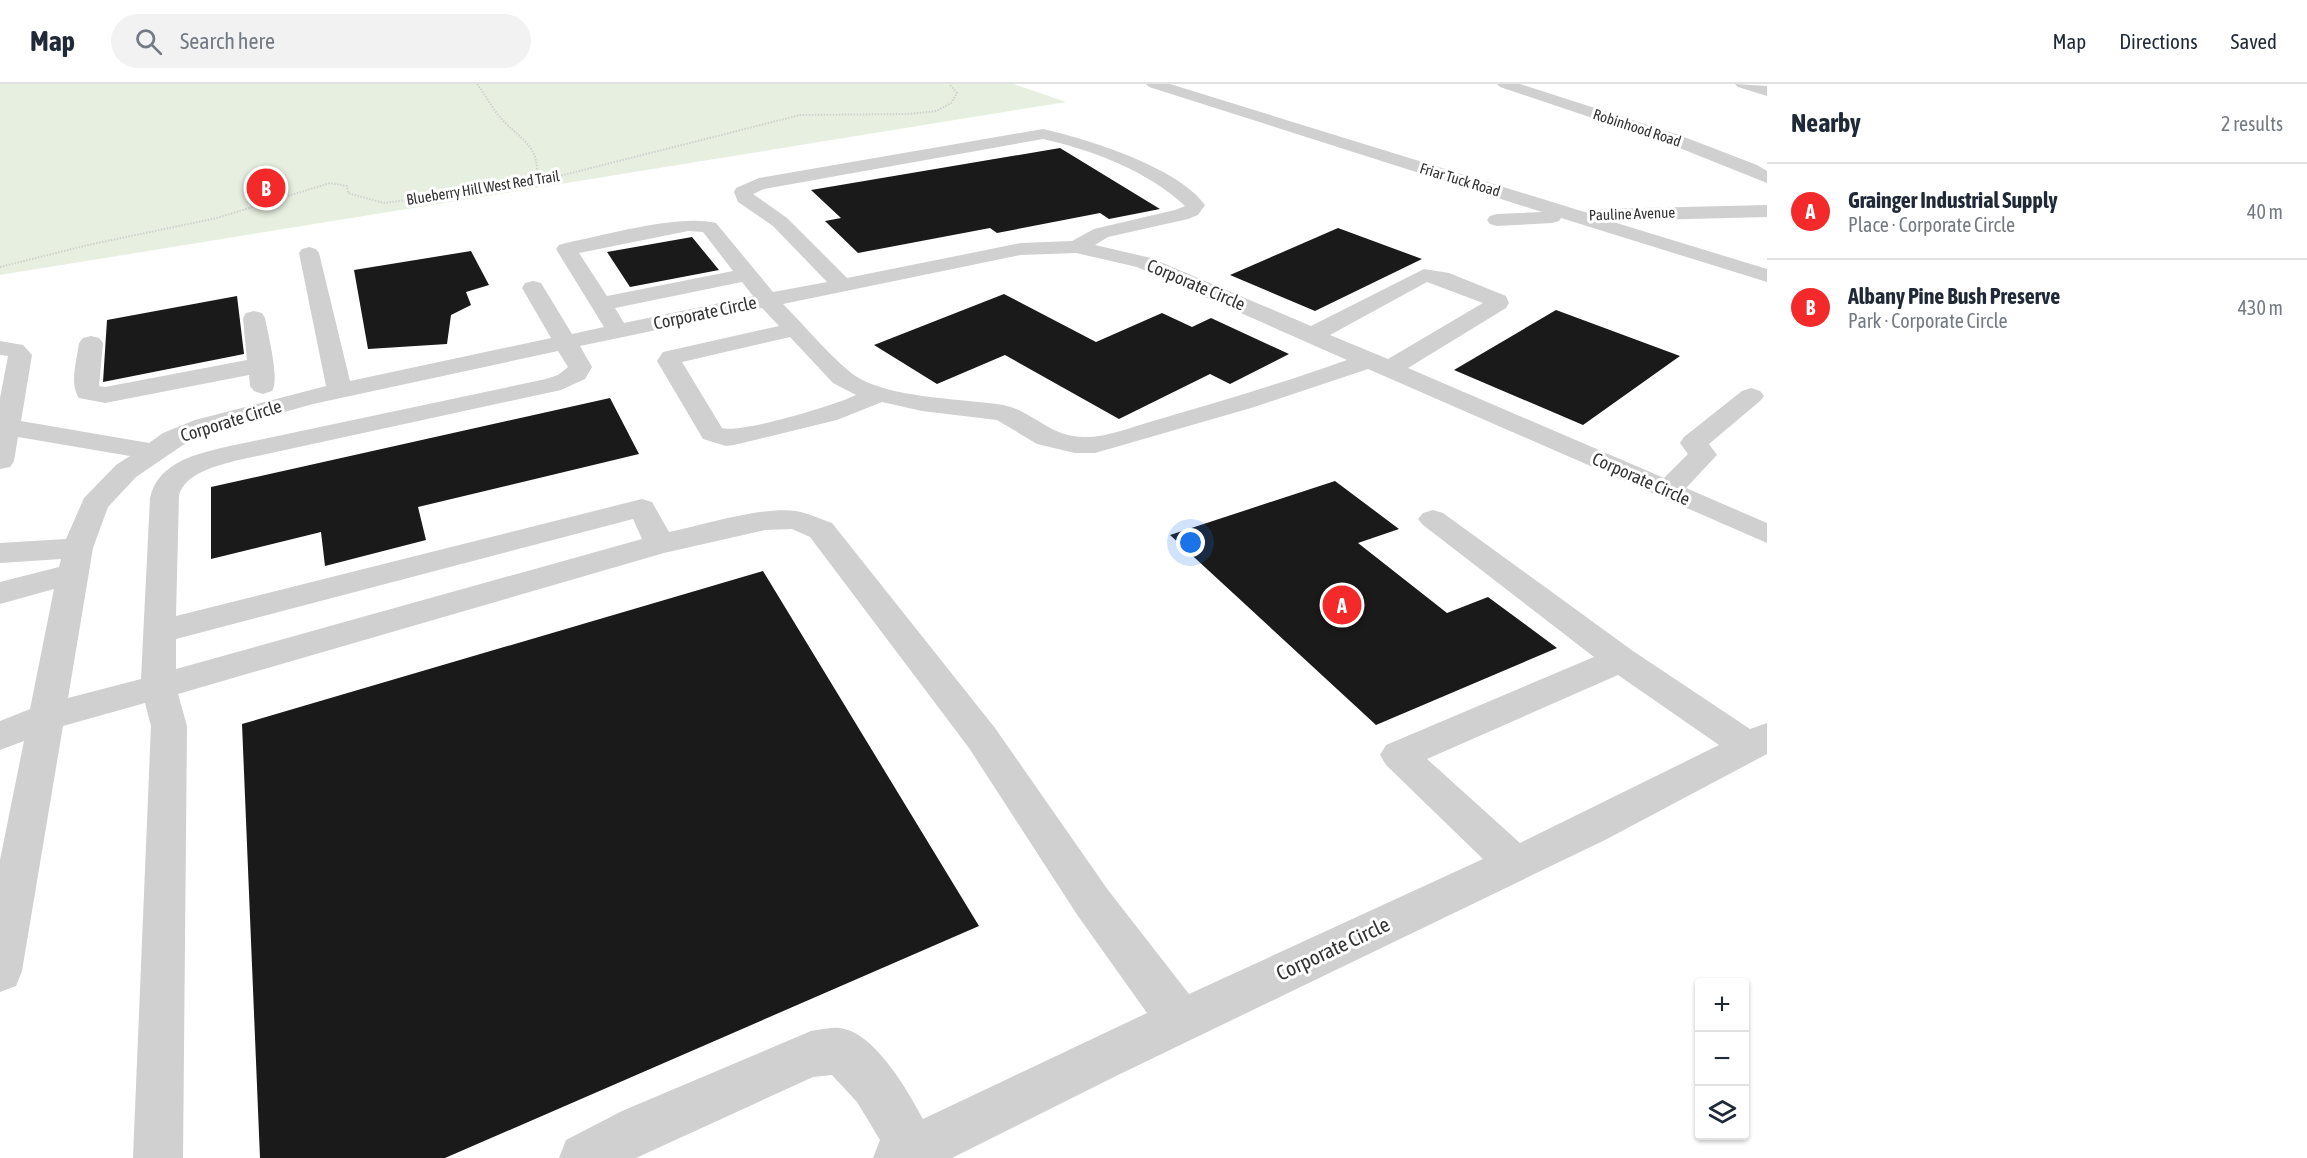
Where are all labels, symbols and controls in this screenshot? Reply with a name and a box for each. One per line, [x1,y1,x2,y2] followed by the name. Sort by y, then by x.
[111,14,531,68] search box
[30,25,75,57] text: Map
[132,25,165,58] icon: search
[180,28,275,54] text: Search here
[2052,29,2086,53] text: Map
[2119,29,2198,53] text: Directions
[2231,29,2277,53] text: Saved
[1591,105,1683,150] street label: Robinhood Road
[1791,108,1861,138] text: Nearby
[2221,112,2283,135] text: 2 results
[1418,159,1502,200] street label: Friar Tuck Road
[246,166,286,210] pin: B
[405,167,561,208] street label: Blueberry Hill West Red Trail
[1848,187,2058,213] text: Grainger Industrial Supply
[1806,200,1815,223] text: A
[2247,200,2283,223] text: 40 m
[1589,203,1676,224] street label: Pauline Avenue
[1848,213,2015,236] text: Place · Corporate Circle
[1144,254,1249,315] street label: Corporate Circle
[1848,283,2060,309] text: Albany Pine Bush Preserve
[651,291,758,334] street label: Corporate Circle
[1806,296,1815,319] text: B
[2238,296,2283,319] text: 430 m
[1848,309,2008,332] text: Park · Corporate Circle
[178,395,284,446] street label: Corporate Circle
[1589,448,1693,509] street label: Corporate Circle
[1176,528,1205,557] your location
[1322,582,1362,628] pin: A
[1272,911,1393,985] street label: Corporate Circle
[1695,978,1749,1140] map controls
[1695,978,1749,1032] button: +
[1695,1032,1749,1086] button: −
[1695,1086,1749,1140] button: layers

